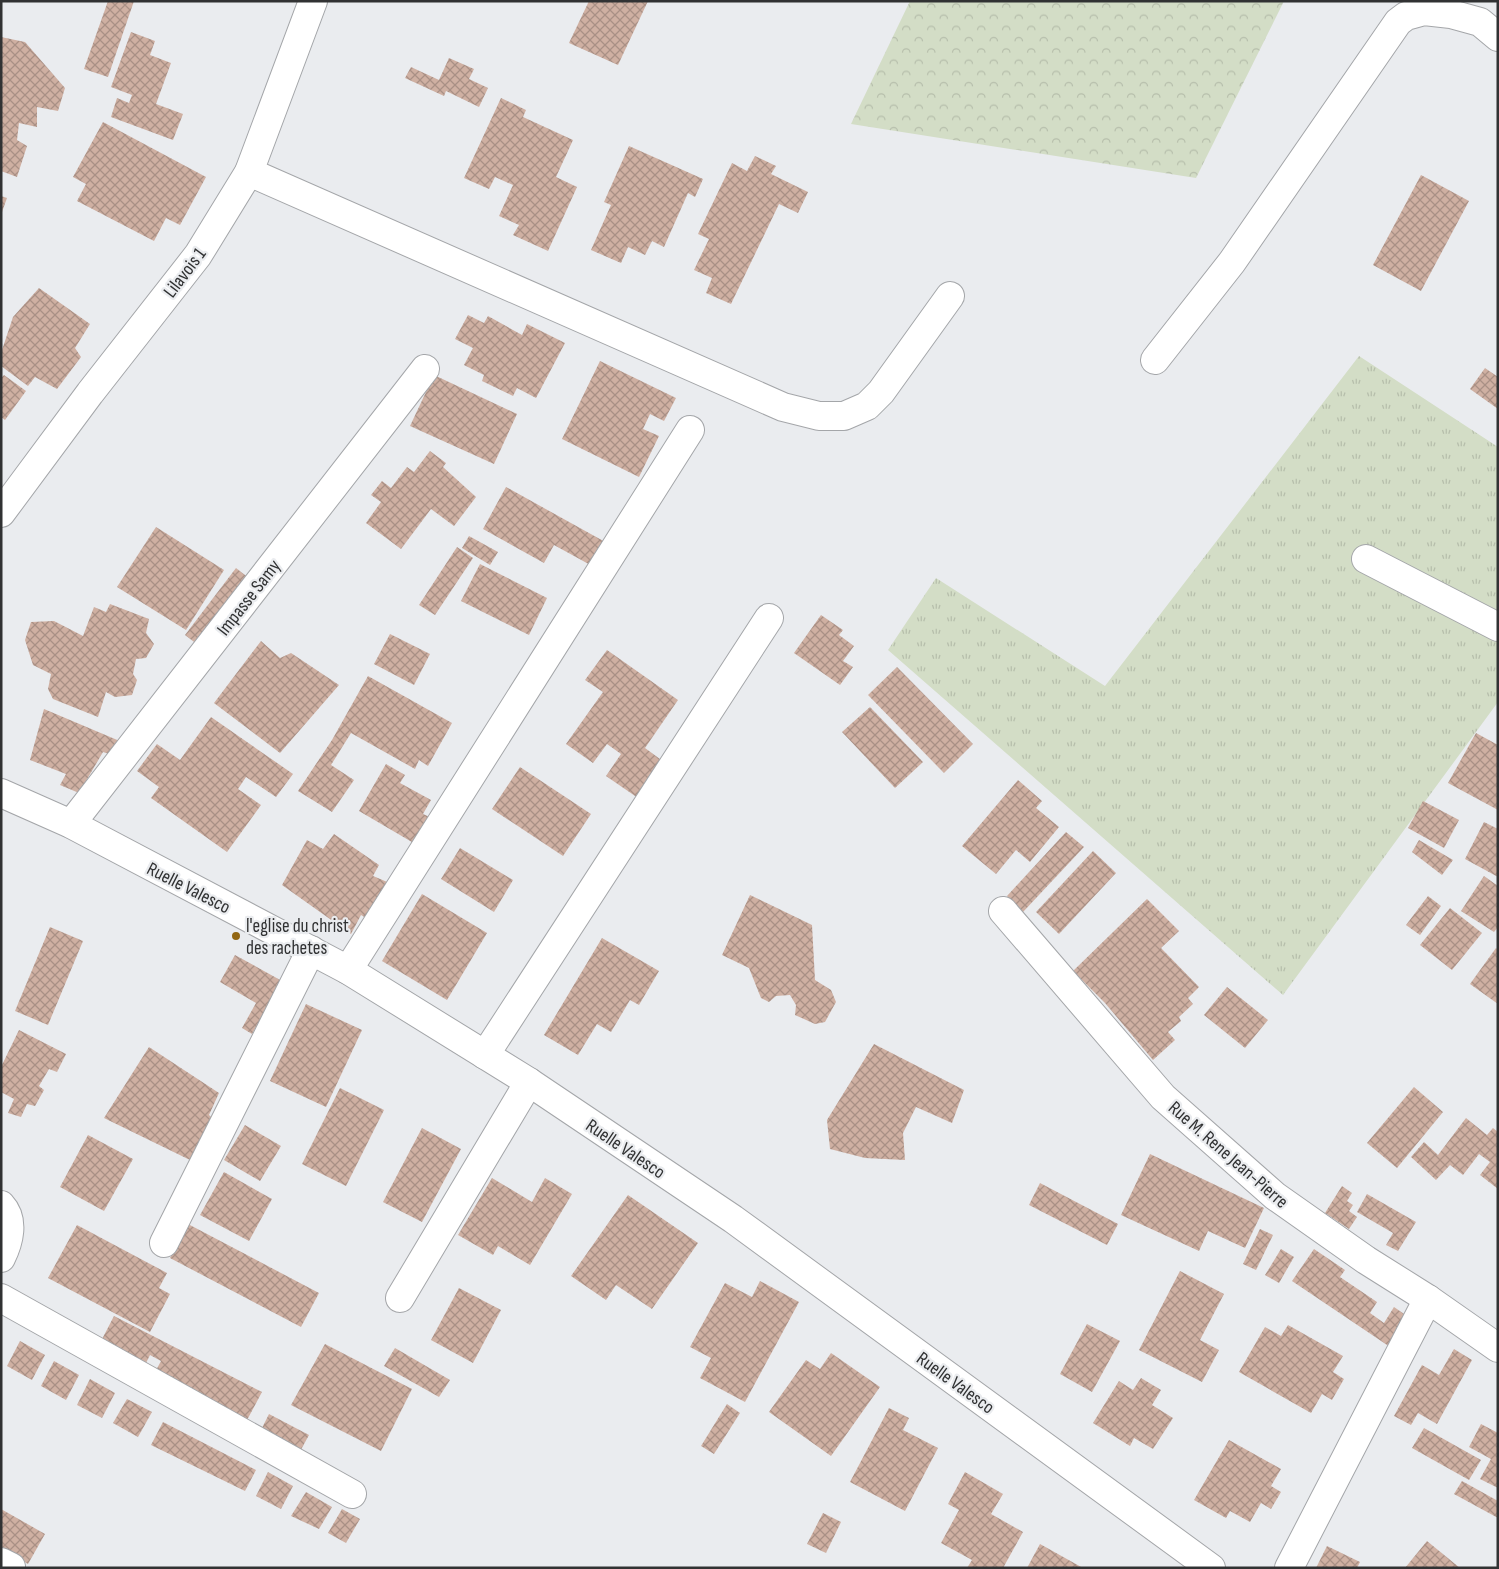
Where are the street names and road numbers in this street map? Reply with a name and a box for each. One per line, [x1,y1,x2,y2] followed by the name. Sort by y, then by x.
[159,243,212,302] street label: Lilavois 1
[212,555,286,641] street label: Impasse Samy
[143,857,234,919] street label: Ruelle Valesco
[1163,1097,1293,1214] street label: Rue M. Rene Jean-Pierre
[581,1114,669,1184] street label: Ruelle Valesco
[912,1347,999,1419] street label: Ruelle Valesco

